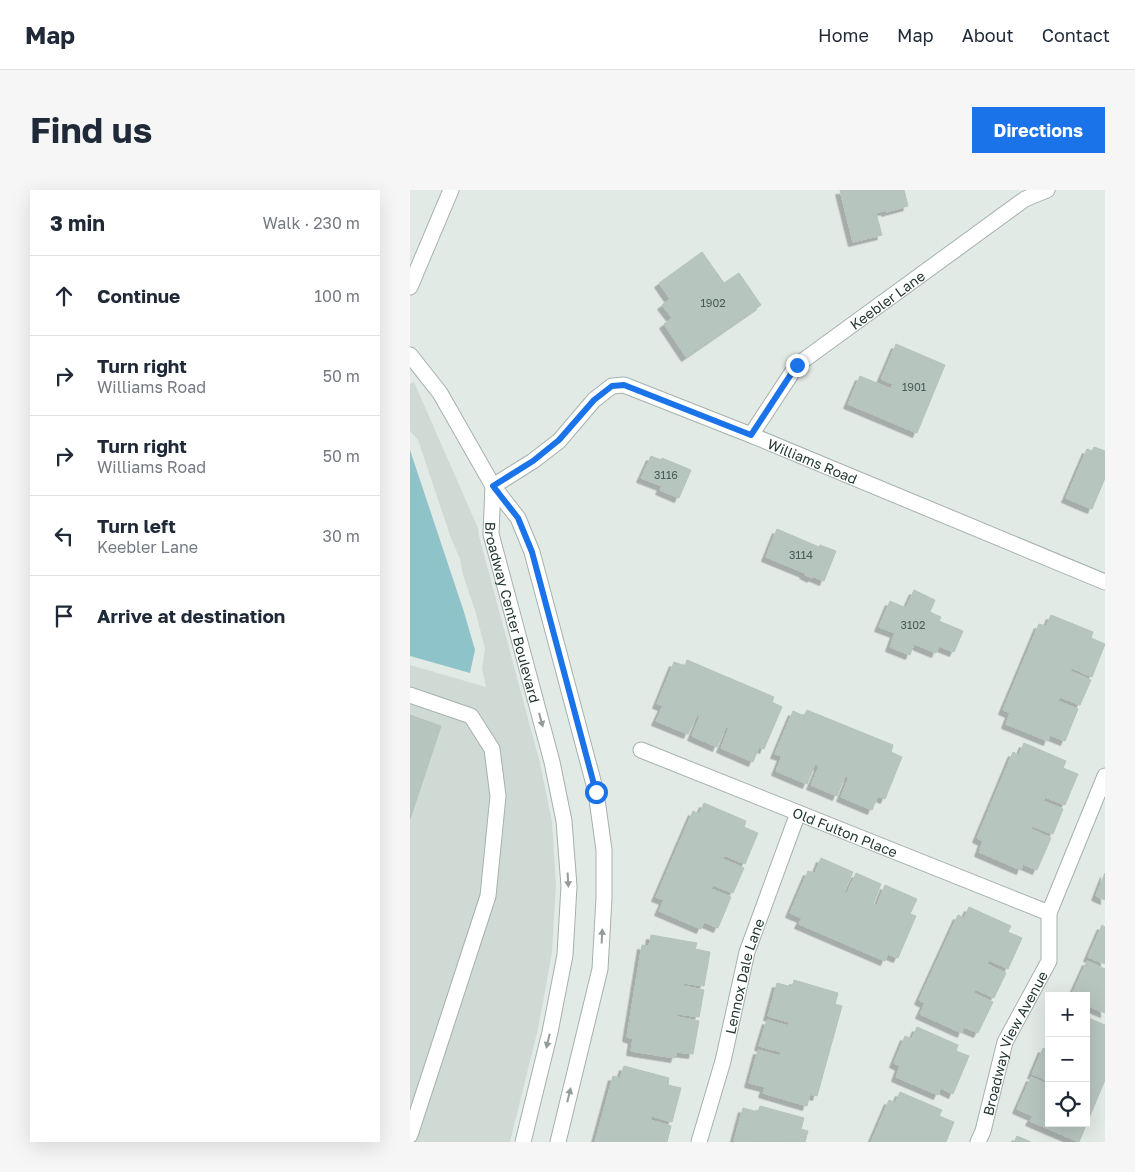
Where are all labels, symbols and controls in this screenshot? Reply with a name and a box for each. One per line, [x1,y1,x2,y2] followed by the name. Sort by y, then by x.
[25,20,75,49] text: Map
[818,24,869,46] text: Home
[897,24,934,46] text: Map
[962,24,1014,46] text: About
[1042,24,1110,46] text: Contact
[972,107,1105,153] button: Directions
[30,109,152,151] text: Find us
[50,210,105,236] text: 3 min
[263,213,360,233] text: Walk · 230 m
[846,267,928,332] street label: Keebler Lane
[50,282,78,310] icon: ahead
[97,284,180,307] text: Continue
[314,286,360,306] text: 100 m
[700,296,726,309] house number: 1902
[97,354,187,377] text: Turn right
[786,354,809,377] route end
[50,362,78,390] icon: right
[323,366,360,386] text: 50 m
[97,377,206,397] text: Williams Road
[902,380,926,393] house number: 1901
[97,434,187,457] text: Turn right
[765,434,860,487] street label: Williams Road
[50,442,78,470] icon: right
[323,446,360,466] text: 50 m
[97,457,206,477] text: Williams Road
[654,468,678,481] house number: 3116
[97,514,176,537] text: Turn left
[482,521,544,704] street label: Broadway Center Boulevard
[50,522,78,550] icon: left
[323,526,360,546] text: 30 m
[97,537,198,557] text: Keebler Lane
[789,548,813,561] house number: 3114
[50,602,78,630] icon: arrive
[97,604,285,627] text: Arrive at destination
[901,618,925,631] house number: 3102
[537,713,545,728] one-way arrow
[585,781,608,804] route start
[790,803,900,860] street label: Old Fulton Place
[564,872,572,888] one-way arrow
[721,916,767,1035] street label: Lennox Dale Lane
[598,928,606,944] one-way arrow
[979,968,1051,1117] street label: Broadway View Avenue
[1045,992,1090,1127] map controls
[1045,992,1090,1037] button: +
[544,1033,552,1048] one-way arrow
[1045,1037,1090,1082] button: −
[1045,1082,1090,1127] button: locate
[565,1087,573,1102] one-way arrow

